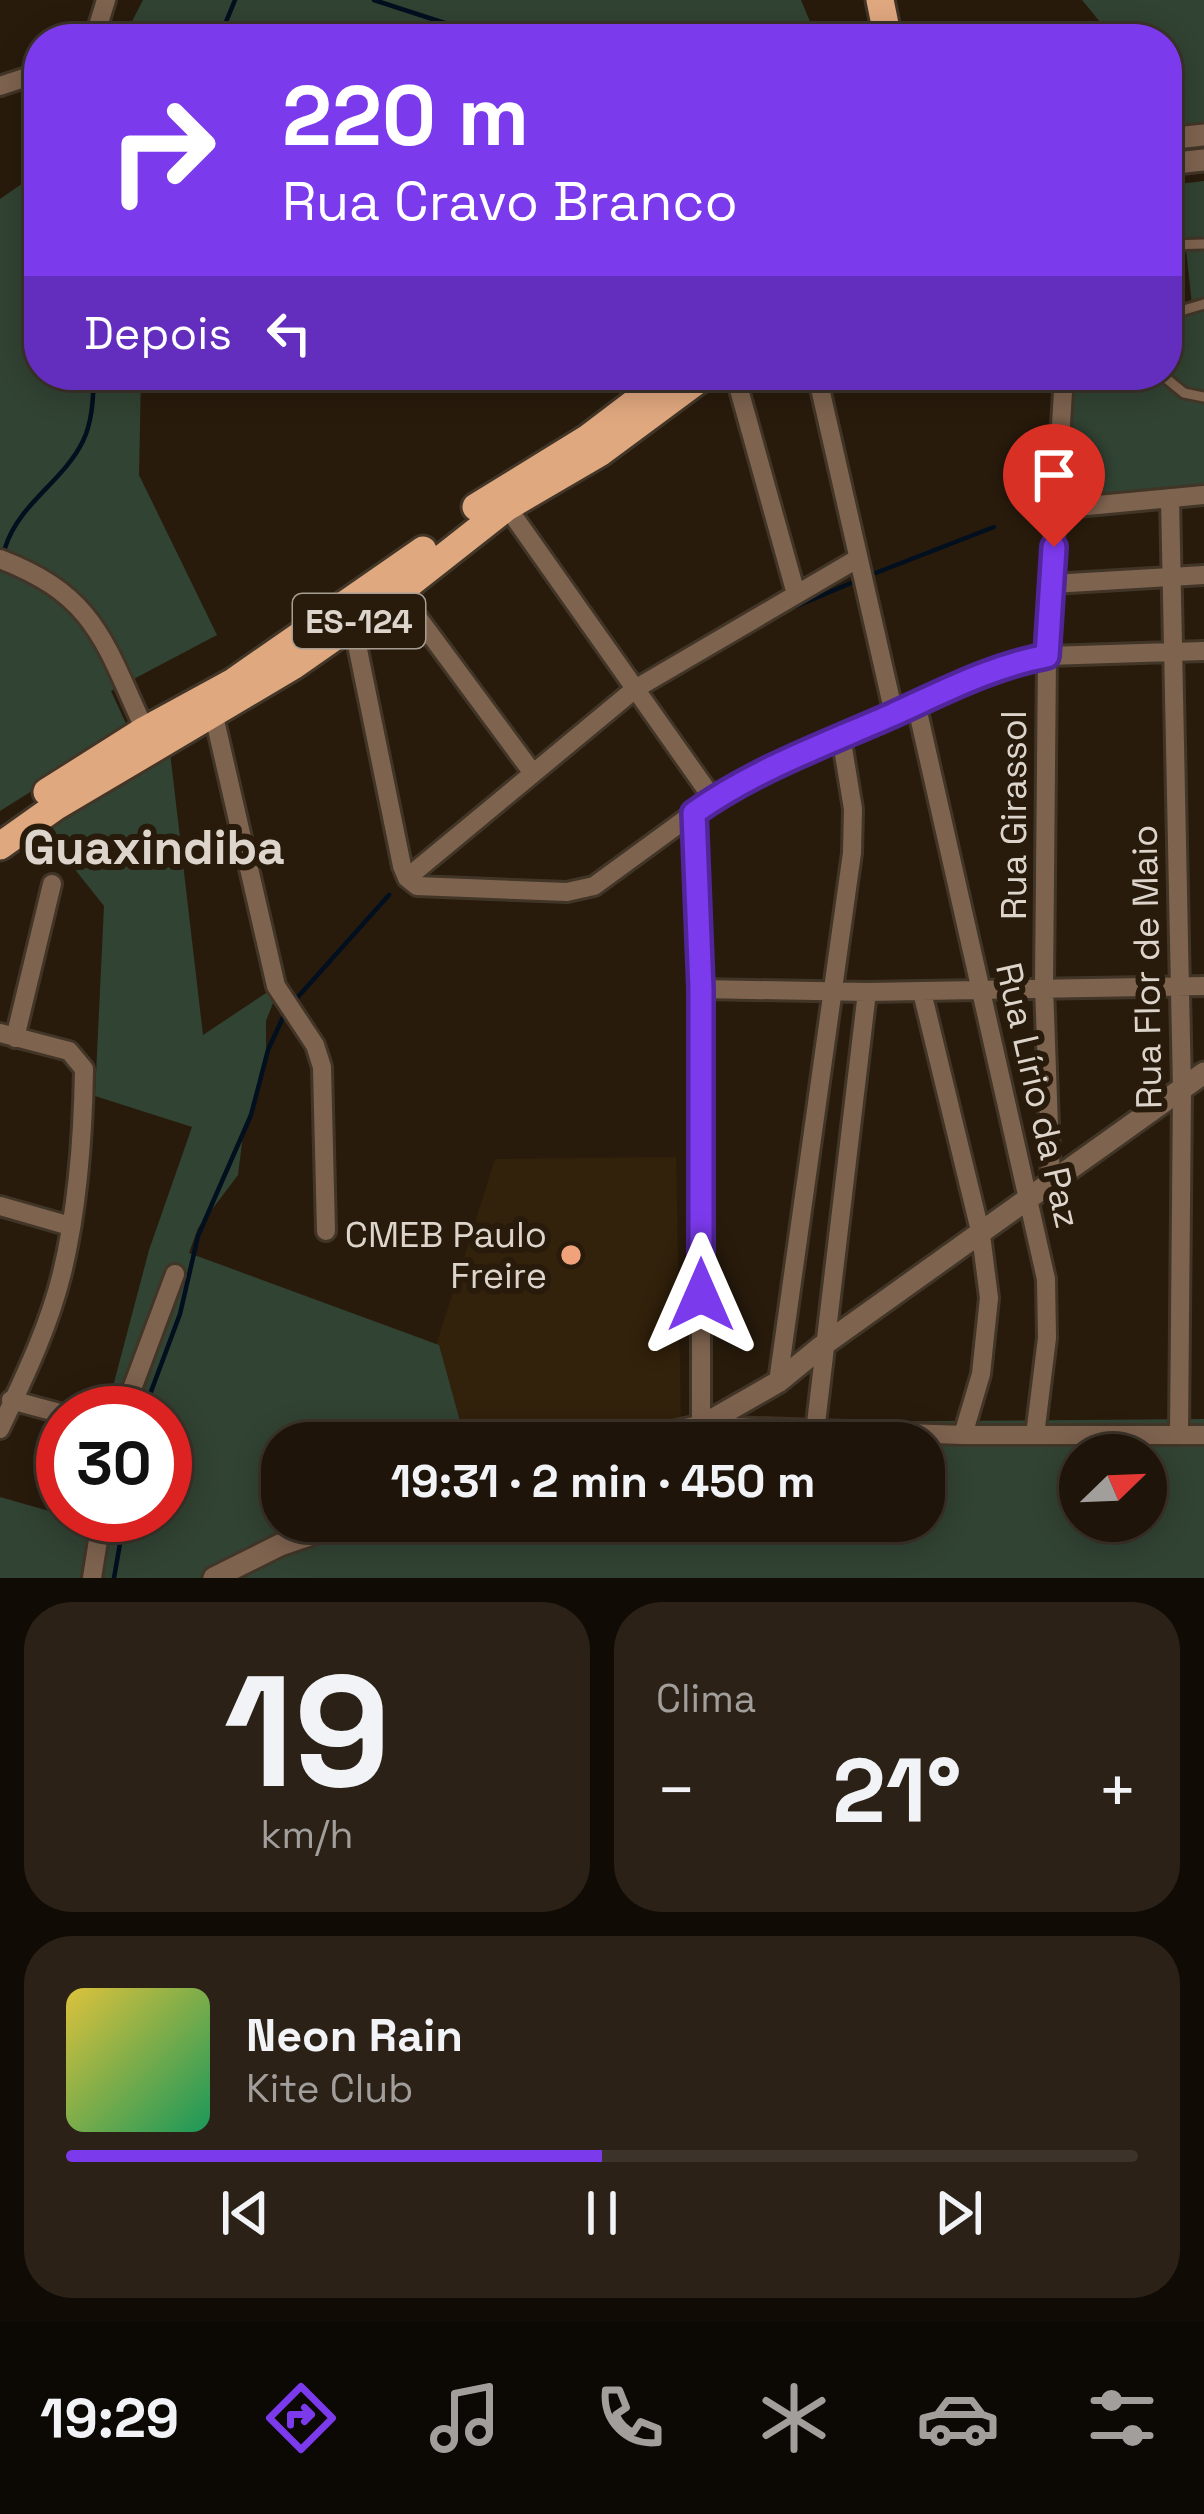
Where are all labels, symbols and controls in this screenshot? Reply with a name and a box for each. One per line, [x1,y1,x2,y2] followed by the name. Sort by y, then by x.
[282,62,529,170] text: 220 m
[84,72,240,228] icon: right
[282,167,738,236] text: Rua Cravo Branco
[256,300,322,366] icon: left
[84,305,232,362] text: Depois
[1003,424,1105,547] pin
[1021,442,1087,508] icon: arrive
[293,594,425,648] road number: ES-124
[991,710,1037,920] street label: Rua Girassol
[23,817,285,878] district label: Guaxindiba
[1122,824,1172,1110] street label: Rua Flor de Maio
[985,958,1091,1232] street label: Rua Lírio da Paz
[345,1212,547,1299] place label: CMEB Paulo Freire
[638,1232,764,1358] position arrow
[558,1242,584,1268] marker: CMEB Paulo Freire
[36,1386,192,1542] speed limit sign: 30
[1059,1434,1167,1542] north arrow
[1059,1434,1167,1542] map controls
[391,1453,815,1510] text: 19:31 · 2 min · 450 m
[224,1632,390,1832] text: 19
[656,1674,756,1723] text: Clima
[832,1733,962,1848] text: 21°
[656,1748,697,1832] text: −
[1097,1748,1138,1832] text: +
[261,1810,353,1859] text: km/h
[246,2007,463,2064] text: Neon Rain
[246,2064,413,2113] text: Kite Club
[212,2180,278,2246] icon: previous
[569,2180,635,2246] icon: pause
[926,2180,992,2246] icon: next
[259,2376,343,2460] icon: directions
[423,2376,507,2460] icon: music
[588,2376,672,2460] icon: phone
[752,2376,836,2460] icon: climate
[916,2376,1000,2460] icon: car
[1080,2376,1164,2460] icon: filters
[40,2384,179,2453] text: 19:29

